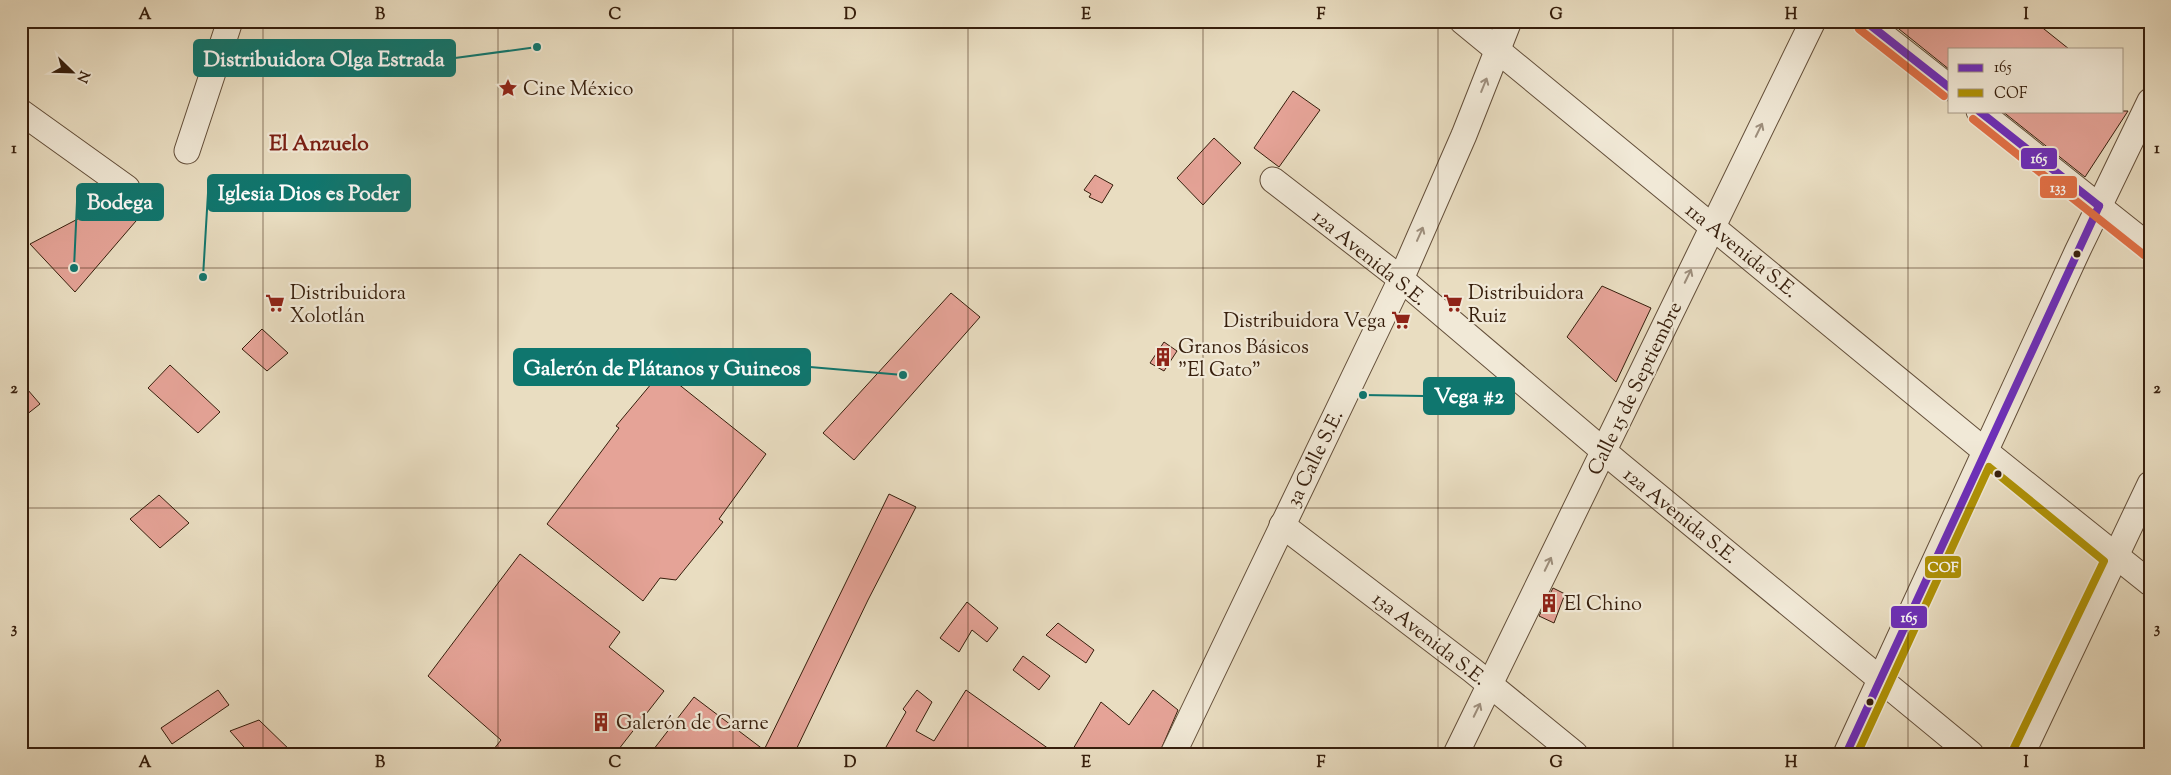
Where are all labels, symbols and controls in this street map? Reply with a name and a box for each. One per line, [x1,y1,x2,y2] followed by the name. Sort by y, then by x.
[139,4,152,27] text: A
[375,4,385,27] text: B
[609,4,622,27] text: C
[844,4,857,27] text: D
[1081,4,1091,27] text: E
[1317,4,1326,27] text: F
[1549,4,1563,27] text: G
[1785,4,1798,27] text: H
[2023,4,2029,27] text: I
[194,40,455,76] callout: Distribuidora Olga Estrada
[203,46,445,76] text: Distribuidora Olga Estrada
[48,48,98,98] north arrow
[1948,48,2124,112] legend
[1994,58,2012,79] text: 165
[71,67,94,85] text: N
[523,76,633,105] place label: Cine México
[497,77,519,99] place icon: Cine México
[1480,78,1490,93] one-way arrow
[1994,84,2028,105] text: COF
[1755,123,1765,138] one-way arrow
[269,130,369,160] district label: El Anzuelo
[11,138,17,161] text: 1
[2154,138,2160,161] text: 1
[2020,147,2058,170] line badge: 165
[2031,150,2047,170] text: 165
[208,175,410,211] callout: Iglesia Dios es Poder
[2039,175,2078,199] line badge: 133
[2050,179,2066,199] text: 133
[218,180,400,210] text: Iglesia Dios es Poder
[77,184,163,220] callout: Bodega
[87,189,153,219] text: Bodega
[1678,198,1803,306] street label: 11a Avenida S.E.
[1305,204,1432,314] street label: 12a Avenida S.E.
[1416,227,1426,242] one-way arrow
[2072,249,2082,259] unlabelled marker
[1684,269,1694,284] one-way arrow
[290,280,406,332] place label: Distribuidora Xolotlán
[1468,280,1584,332] place label: Distribuidora Ruiz
[264,292,286,314] supermarket icon: Distribuidora Xolotlán
[1442,292,1464,314] supermarket icon: Distribuidora Ruiz
[1582,297,1691,481] street label: Calle 15 de Septiembre
[1223,308,1386,337] place label: Distribuidora Vega
[1390,309,1412,331] supermarket icon: Distribuidora Vega
[1178,334,1309,386] place label: Granos Básicos "El Gato"
[1152,346,1174,368] building icon: Granos Básicos "El Gato"
[514,349,810,385] callout: Galerón de Plátanos y Guineos
[524,355,800,385] text: Galerón de Plátanos y Guineos
[10,378,18,401] text: 2
[1424,378,1514,414] callout: Vega #2
[2153,378,2161,401] text: 2
[1434,383,1504,413] text: Vega #2
[1280,406,1352,513] street label: 3a Calle S.E.
[1616,462,1743,572] street label: 12a Avenida S.E.
[1993,469,2003,479] unlabelled marker
[1924,555,1962,579] line badge: COF
[1544,557,1554,572] one-way arrow
[1928,559,1959,579] text: COF
[1365,586,1492,694] street label: 13a Avenida S.E.
[1564,591,1642,620] place label: El Chino
[1538,592,1560,614] building icon: El Chino
[1890,605,1928,629] line badge: 165
[1901,609,1917,629] text: 165
[11,618,18,641] text: 3
[2154,618,2161,641] text: 3
[1865,697,1875,707] unlabelled marker
[1473,703,1482,718] one-way arrow
[616,710,769,739] place label: Galerón de Carne
[590,711,612,733] building icon: Galerón de Carne
[139,752,152,775] text: A
[375,752,385,775] text: B
[609,752,622,775] text: C
[844,752,857,775] text: D
[1081,752,1091,775] text: E
[1317,752,1326,775] text: F
[1549,752,1563,775] text: G
[1785,752,1798,775] text: H
[2023,752,2029,775] text: I

